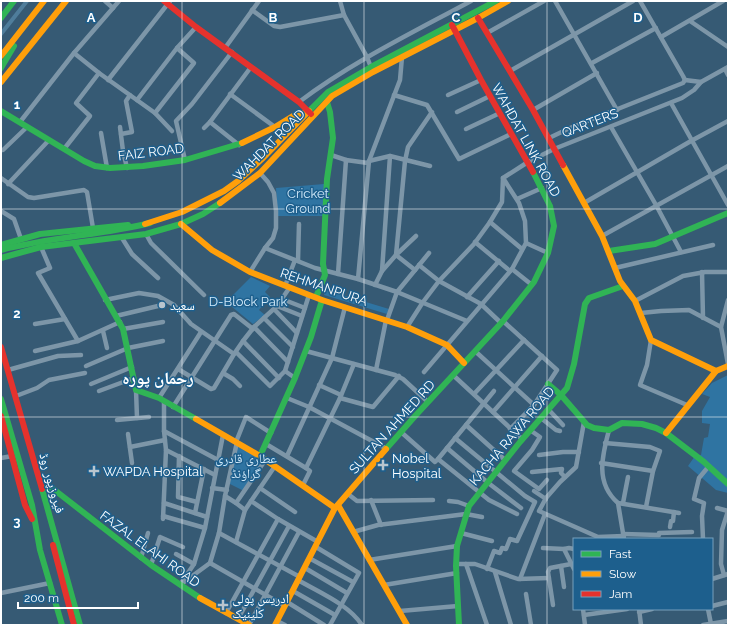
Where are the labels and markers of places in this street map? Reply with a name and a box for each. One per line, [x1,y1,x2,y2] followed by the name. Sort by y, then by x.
[170,298,195,313] place label: سعید
[157,300,167,310] marker: سعید
[392,451,442,481] place label: Nobel Hospital
[377,459,389,471] marker: Nobel Hospital
[103,464,203,479] place label: WAPDA Hospital
[88,465,100,477] marker: WAPDA Hospital
[232,591,289,621] place label: ادریس پولی کلینیک
[217,599,229,611] marker: ادریس پولی کلینیک

